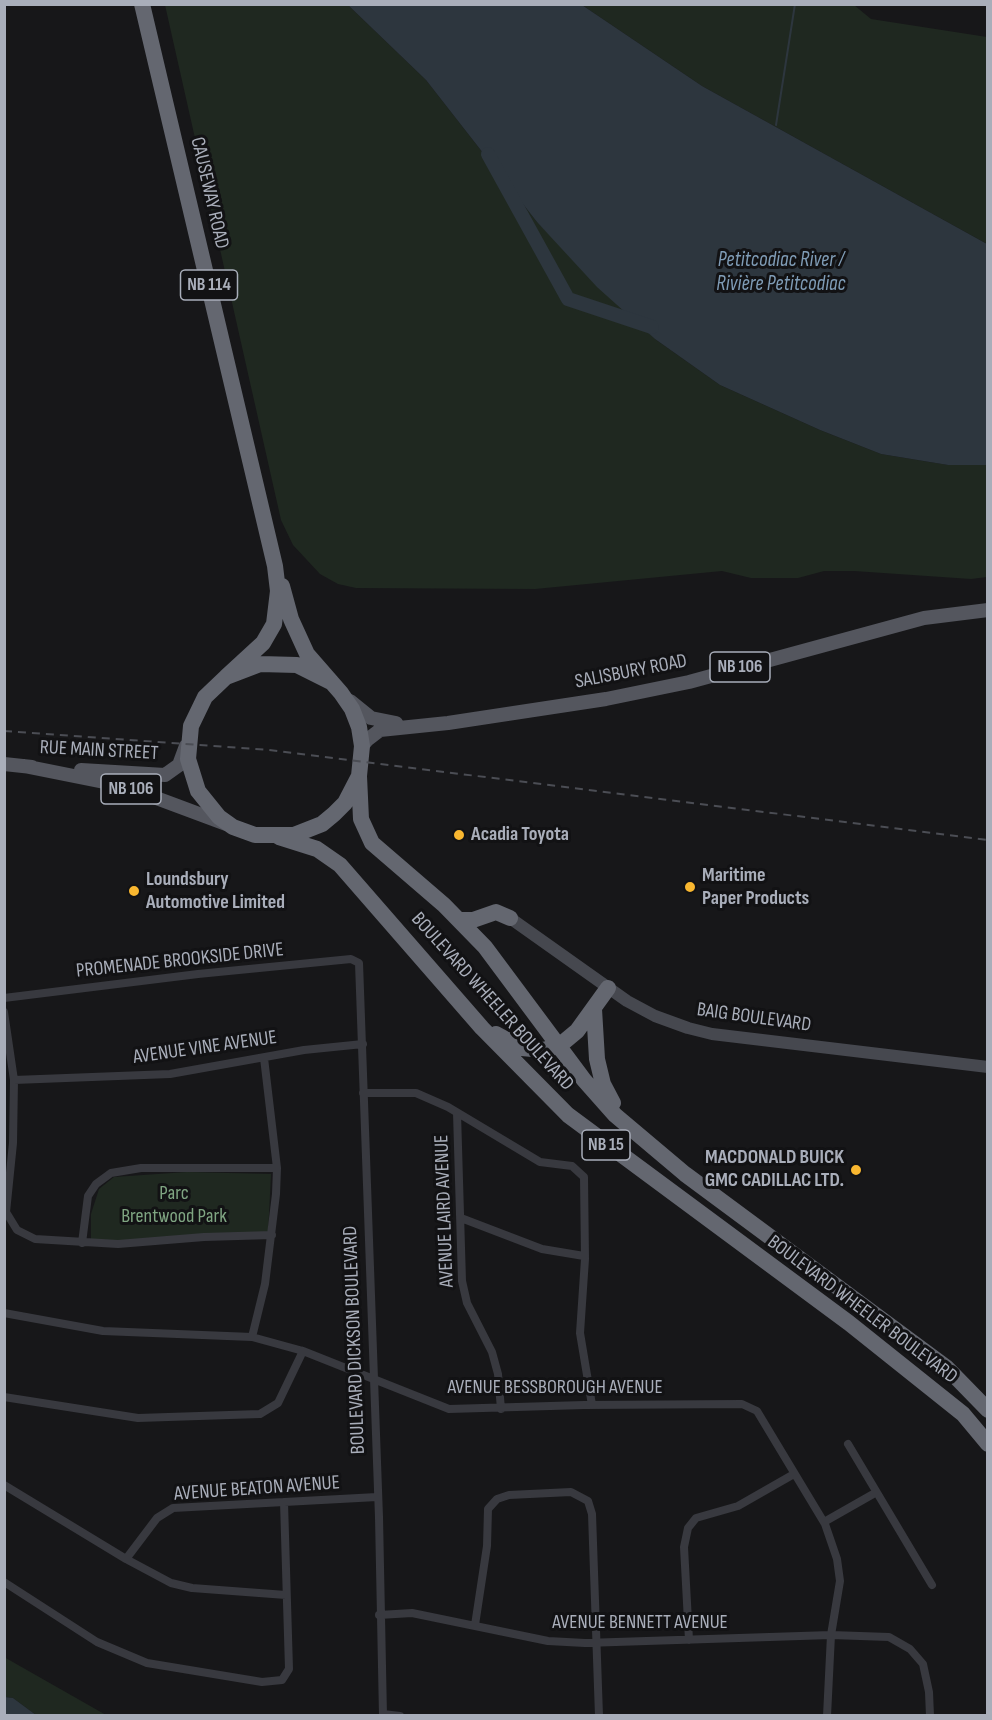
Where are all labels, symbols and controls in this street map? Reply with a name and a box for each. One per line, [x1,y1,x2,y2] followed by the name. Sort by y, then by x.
[184,135,234,251] street label: CAUSEWAY ROAD
[716,248,846,298] water label: Petitcodiac River / Rivière Petitcodiac
[180,270,238,300] road number: NB 114
[573,649,689,695] street label: SALISBURY ROAD
[710,652,770,682] road number: NB 106
[39,736,159,766] street label: RUE MAIN STREET
[101,774,161,804] road number: NB 106
[471,823,569,847] place label: Acadia Toyota
[452,828,466,842] marker: Acadia Toyota
[702,864,809,911] place label: Maritime Paper Products
[146,868,285,915] place label: Loundsbury Automotive Limited
[683,880,697,894] marker: Maritime Paper Products
[127,884,141,898] marker: Loundsbury Automotive Limited
[406,908,578,1096] street label: BOULEVARD WHEELER BOULEVARD
[75,938,285,984] street label: PROMENADE BROOKSIDE DRIVE
[695,998,813,1038] street label: BAIG BOULEVARD
[132,1026,278,1070] street label: AVENUE VINE AVENUE
[582,1130,630,1160] road number: NB 15
[430,1134,460,1288] street label: AVENUE LAIRD AVENUE
[705,1146,844,1193] place label: MACDONALD BUICK GMC CADILLAC LTD.
[849,1163,863,1177] marker: MACDONALD BUICK GMC CADILLAC LTD.
[121,1182,227,1229] park label: Parc Brentwood Park
[339,1226,371,1454] street label: BOULEVARD DICKSON BOULEVARD
[762,1231,962,1389] street label: BOULEVARD WHEELER BOULEVARD
[447,1376,663,1400] street label: AVENUE BESSBOROUGH AVENUE
[173,1471,341,1507] street label: AVENUE BEATON AVENUE
[552,1611,728,1635] street label: AVENUE BENNETT AVENUE

